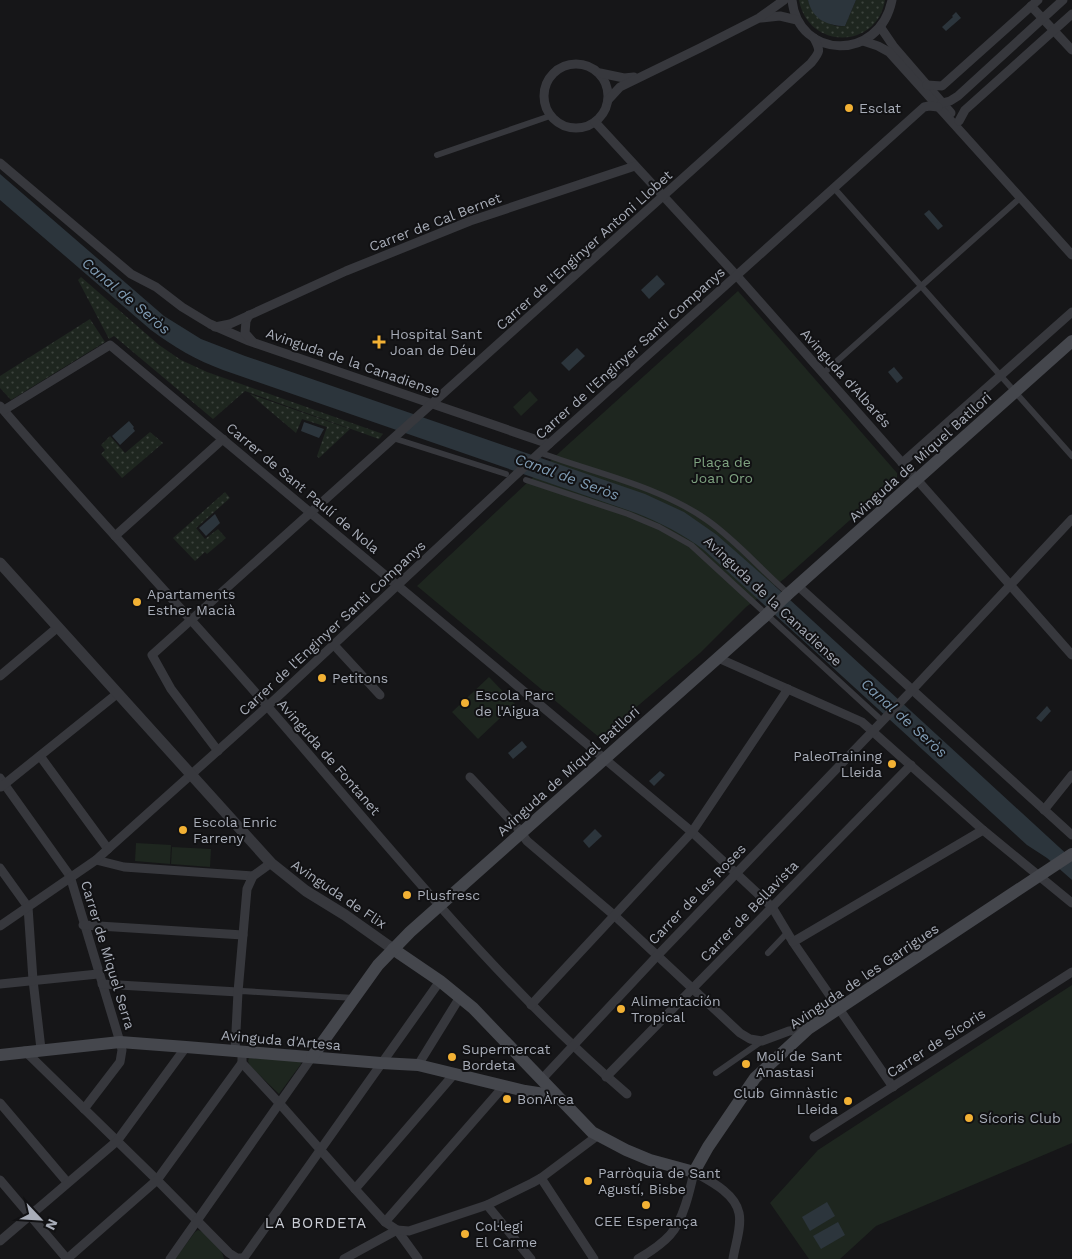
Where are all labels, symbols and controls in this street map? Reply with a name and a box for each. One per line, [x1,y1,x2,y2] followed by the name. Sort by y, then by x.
[859,100,901,116] place label: Esclat
[843,102,855,114] marker: Esclat
[493,167,675,333] street label: Carrer de l'Enginyer Antoni Llobet
[367,189,503,255] street label: Carrer de Cal Bernet
[78,254,174,338] water label: Canal de Seròs
[532,264,728,442] street label: Carrer de l'Enginyer Santi Companys
[264,325,442,399] street label: Avinguda de la Canadiense
[797,325,895,431] street label: Avinguda d'Albarés
[390,326,482,358] place label: Hospital Sant Joan de Déu
[372,335,386,349] marker: Hospital Sant Joan de Déu
[845,389,995,525] street label: Avinguda de Miquel Batllori
[223,419,383,557] street label: Carrer de Sant Paulí de Nola
[512,450,622,504] water label: Canal de Seròs
[691,454,753,486] park label: Plaça de Joan Oro
[701,533,845,669] street label: Avinguda de la Canadiense
[235,537,429,719] street label: Carrer de l'Enginyer Santi Companys
[147,586,235,618] place label: Apartaments Esther Macià
[131,596,143,608] marker: Apartaments Esther Macià
[332,670,388,686] place label: Petitons
[316,672,328,684] marker: Petitons
[857,675,951,762] water label: Canal de Seròs
[475,687,554,719] place label: Escola Parc de l'Aigua
[274,696,384,818] street label: Avinguda de Fontanet
[459,697,471,709] marker: Escola Parc de l'Aigua
[493,703,643,839] street label: Avinguda de Miquel Batllori
[793,748,883,780] place label: PaleoTraining Lleida
[886,758,898,770] marker: PaleoTraining Lleida
[193,814,277,846] place label: Escola Enric Farreny
[177,824,189,836] marker: Escola Enric Farreny
[645,840,749,948] street label: Carrer de les Roses
[288,856,390,932] street label: Avinguda de Flix
[697,857,801,965] street label: Carrer de Bellavista
[78,879,138,1031] street label: Carrer de Miquel Serra
[417,887,480,903] place label: Plusfresc
[401,889,413,901] marker: Plusfresc
[786,920,942,1032] street label: Avinguda de les Garrigues
[631,993,721,1025] place label: Alimentación Tropical
[615,1003,627,1015] marker: Alimentación Tropical
[884,1005,988,1081] street label: Carrer de Sícoris
[220,1027,342,1053] street label: Avinguda d'Artesa
[462,1041,551,1073] place label: Supermercat Bordeta
[756,1048,842,1080] place label: Molí de Sant Anastasi
[446,1051,458,1063] marker: Supermercat Bordeta
[740,1058,752,1070] marker: Molí de Sant Anastasi
[733,1085,838,1117] place label: Club Gimnàstic Lleida
[517,1091,574,1107] place label: BonÀrea
[501,1093,513,1105] marker: BonÀrea
[842,1095,854,1107] marker: Club Gimnàstic Lleida
[979,1110,1061,1126] place label: Sícoris Club
[963,1112,975,1124] marker: Sícoris Club
[598,1165,721,1197] place label: Parròquia de Sant Agustí, Bisbe
[582,1175,594,1187] marker: Parròquia de Sant Agustí, Bisbe
[15,1194,65,1244] north arrow
[640,1199,652,1211] marker: CEE Esperança
[594,1213,698,1229] place label: CEE Esperança
[265,1214,367,1232] district label: LA BORDETA
[42,1216,61,1233] text: N
[475,1218,537,1250] place label: Col·legi El Carme
[459,1228,471,1240] marker: Col·legi El Carme

